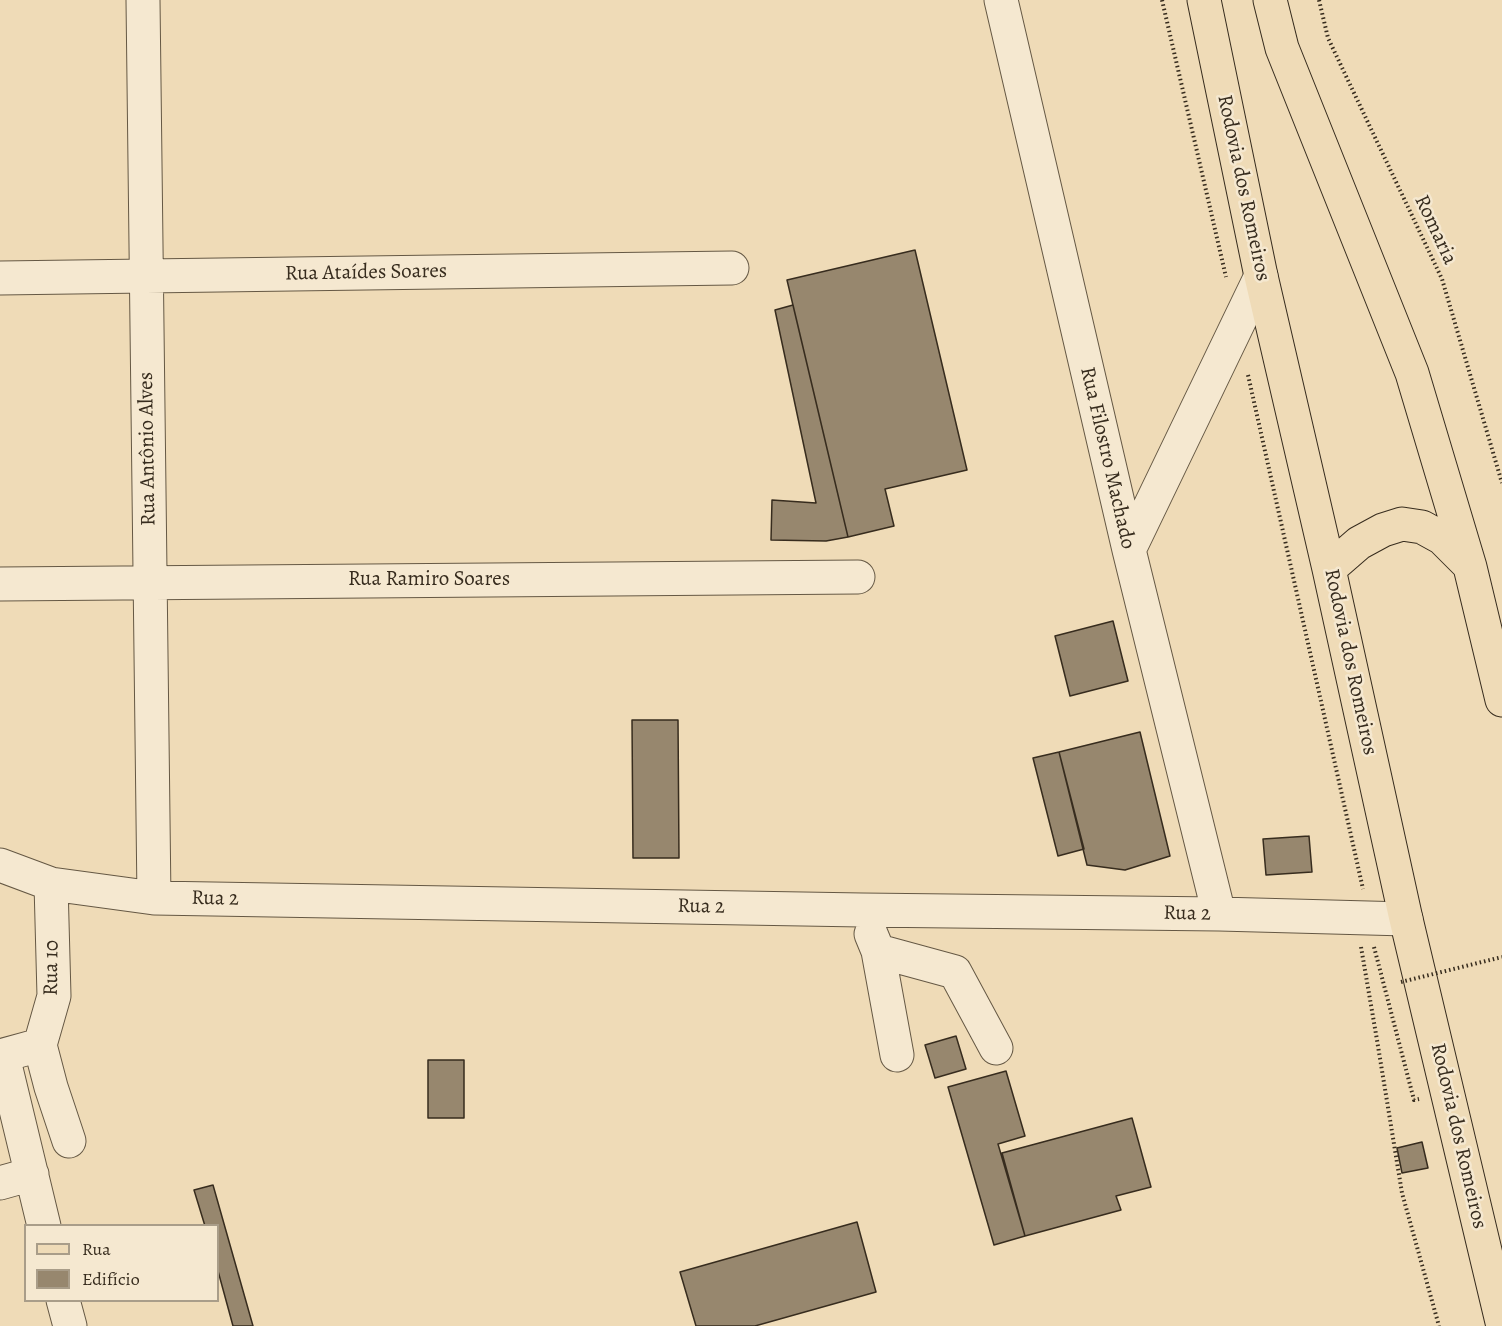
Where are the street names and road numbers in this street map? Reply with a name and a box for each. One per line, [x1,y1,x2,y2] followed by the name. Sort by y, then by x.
[1211,93,1275,283] street label: Rodovia dos Romeiros
[1408,191,1462,269] street label: Romaria
[285,259,447,287] street label: Rua Ataídes Soares
[1074,364,1140,552] street label: Rua Filostro Machado
[134,372,162,526] street label: Rua Antônio Alves
[348,567,510,593] street label: Rua Ramiro Soares
[1318,567,1382,757] street label: Rodovia dos Romeiros
[191,886,239,912] street label: Rua 2
[677,894,725,920] street label: Rua 2
[1163,901,1211,927] street label: Rua 2
[39,940,65,996] street label: Rua 10
[1424,1041,1492,1231] street label: Rodovia dos Romeiros

